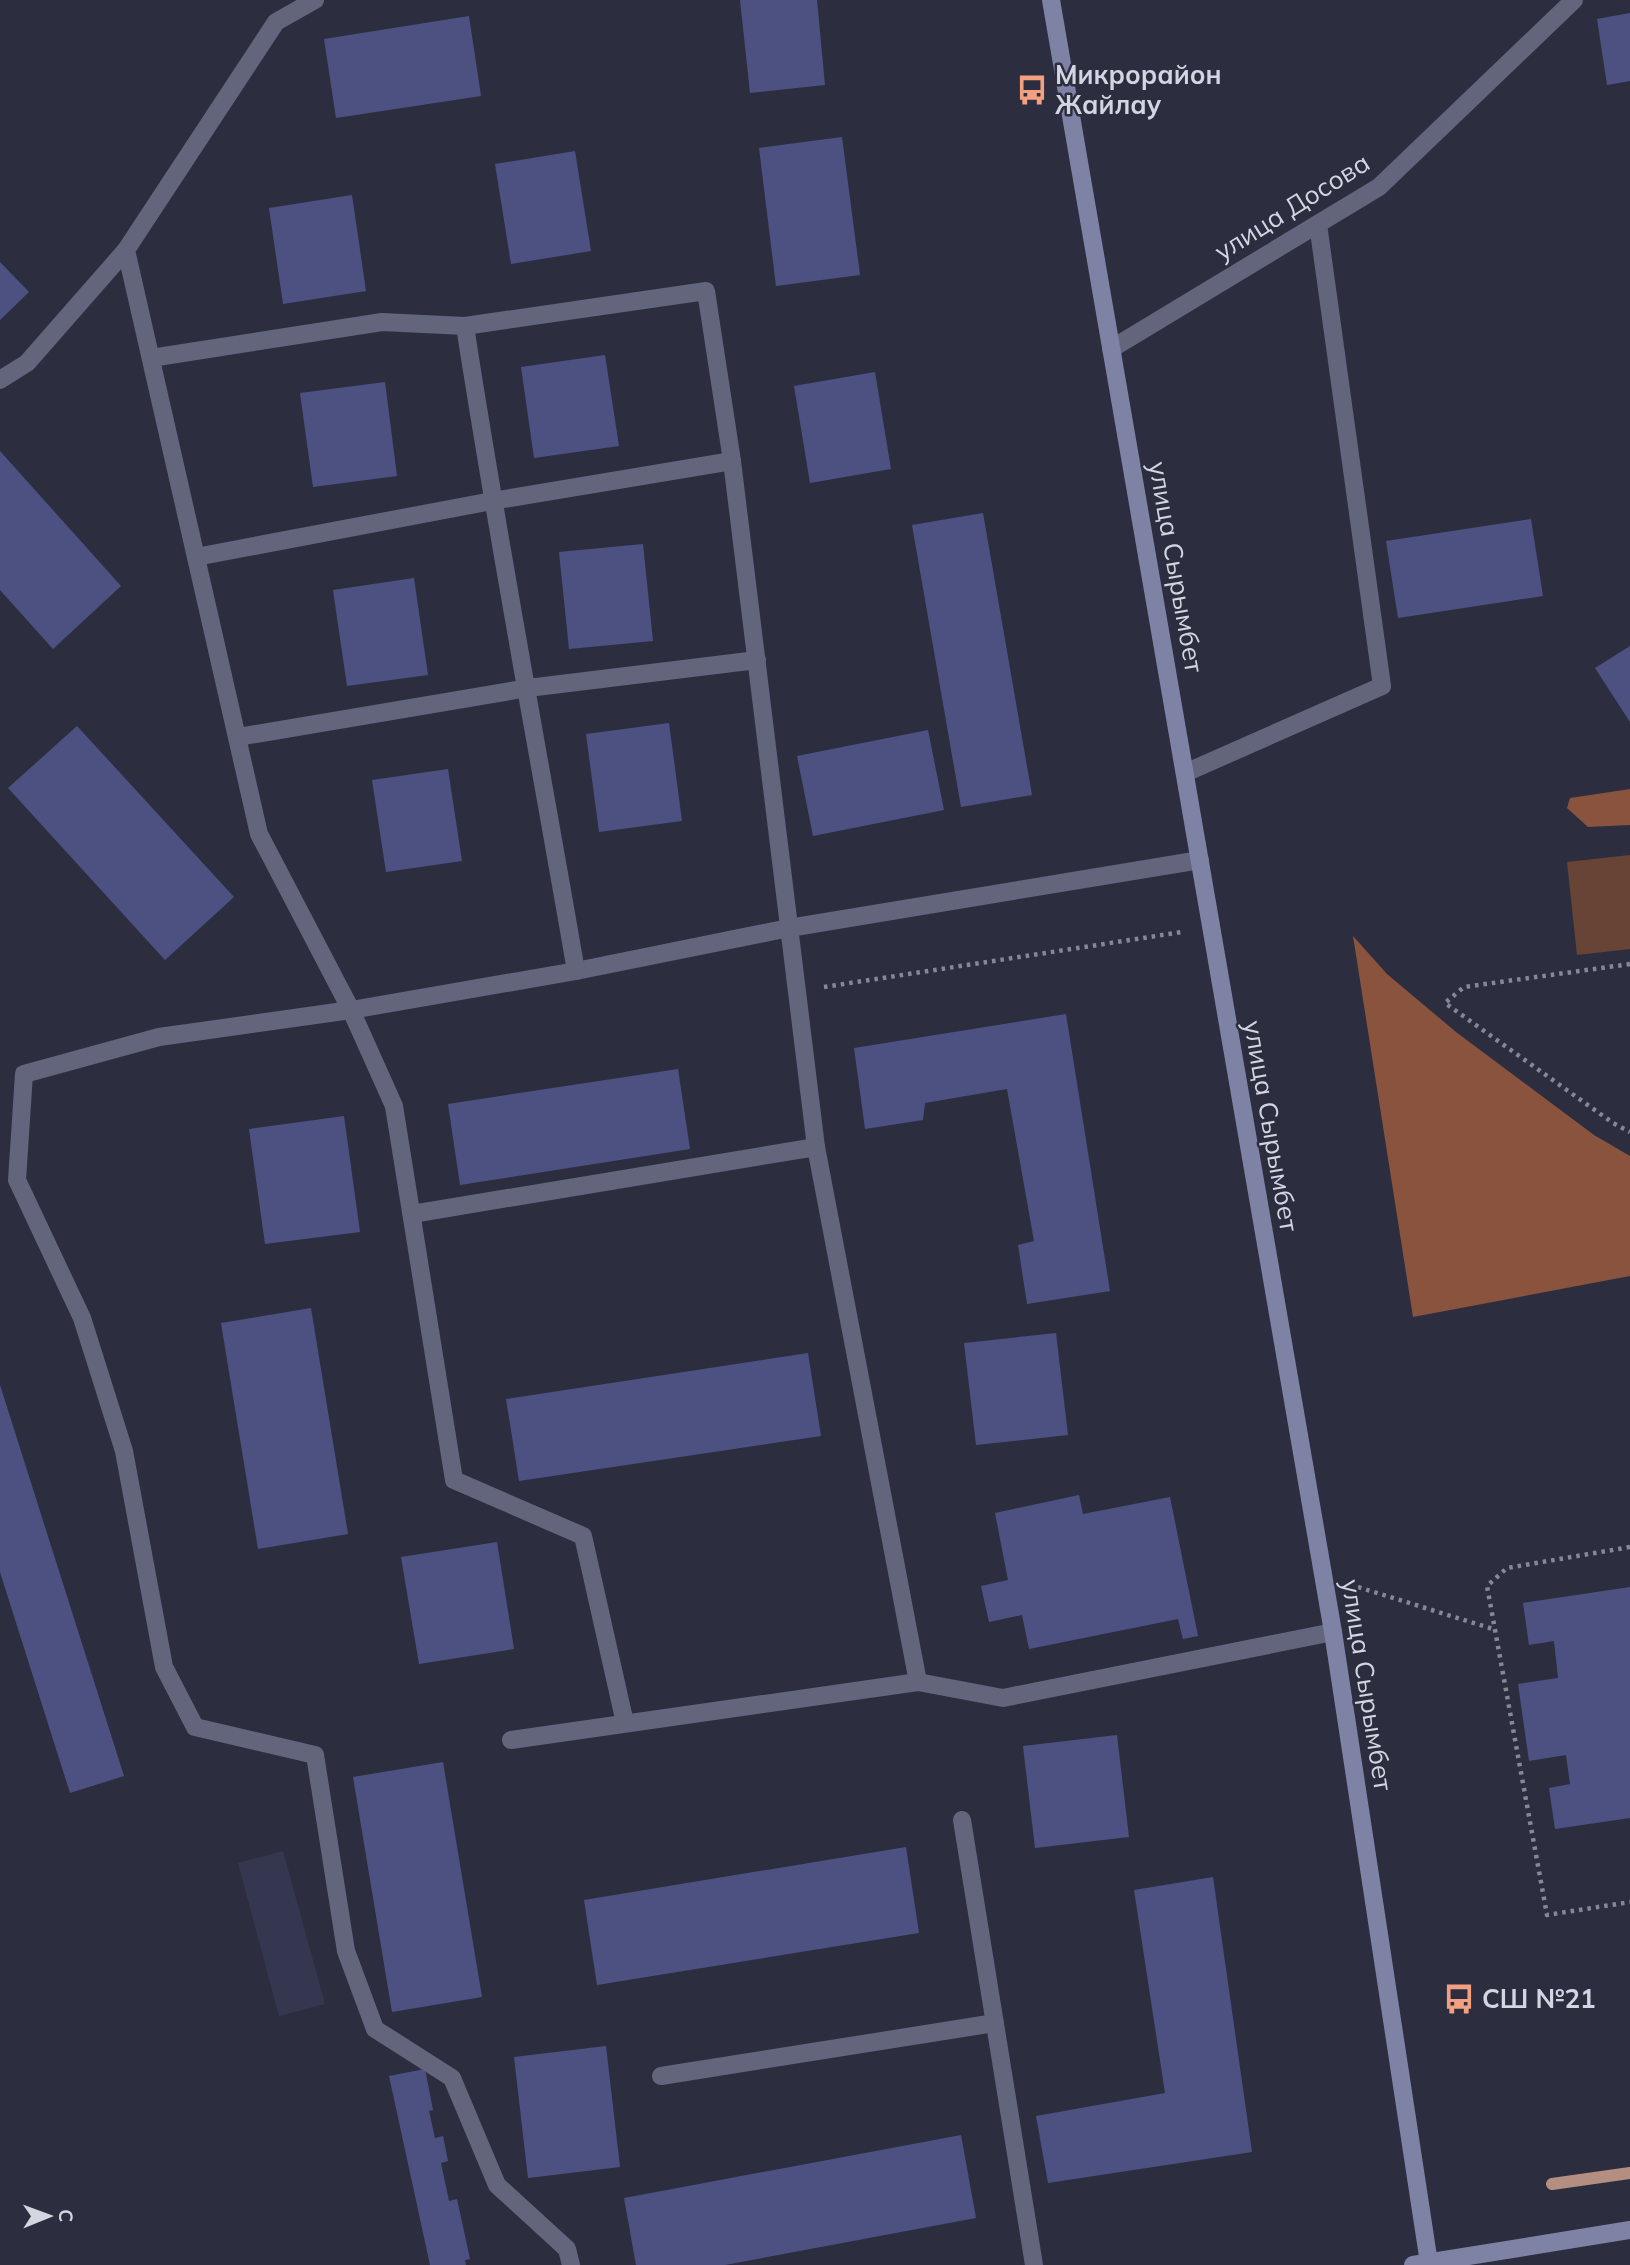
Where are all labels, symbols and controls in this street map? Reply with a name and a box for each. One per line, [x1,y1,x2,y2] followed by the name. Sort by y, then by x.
[1055,58,1221,121] place label: Микрорайон Жайлау
[1015,73,1049,107] bus stop icon: Микрорайон Жайлау
[1208,146,1376,267] street label: улица Досова
[1142,459,1211,675] street label: улица Сырымбет
[1237,1018,1306,1234] street label: улица Сырымбет
[1334,1577,1401,1793] street label: улица Сырымбет
[1442,1982,1476,2016] bus stop icon: СШ №21
[1482,1982,1596,2015] place label: СШ №21
[14,2181,84,2251] north arrow
[54,2209,78,2222] text: С

